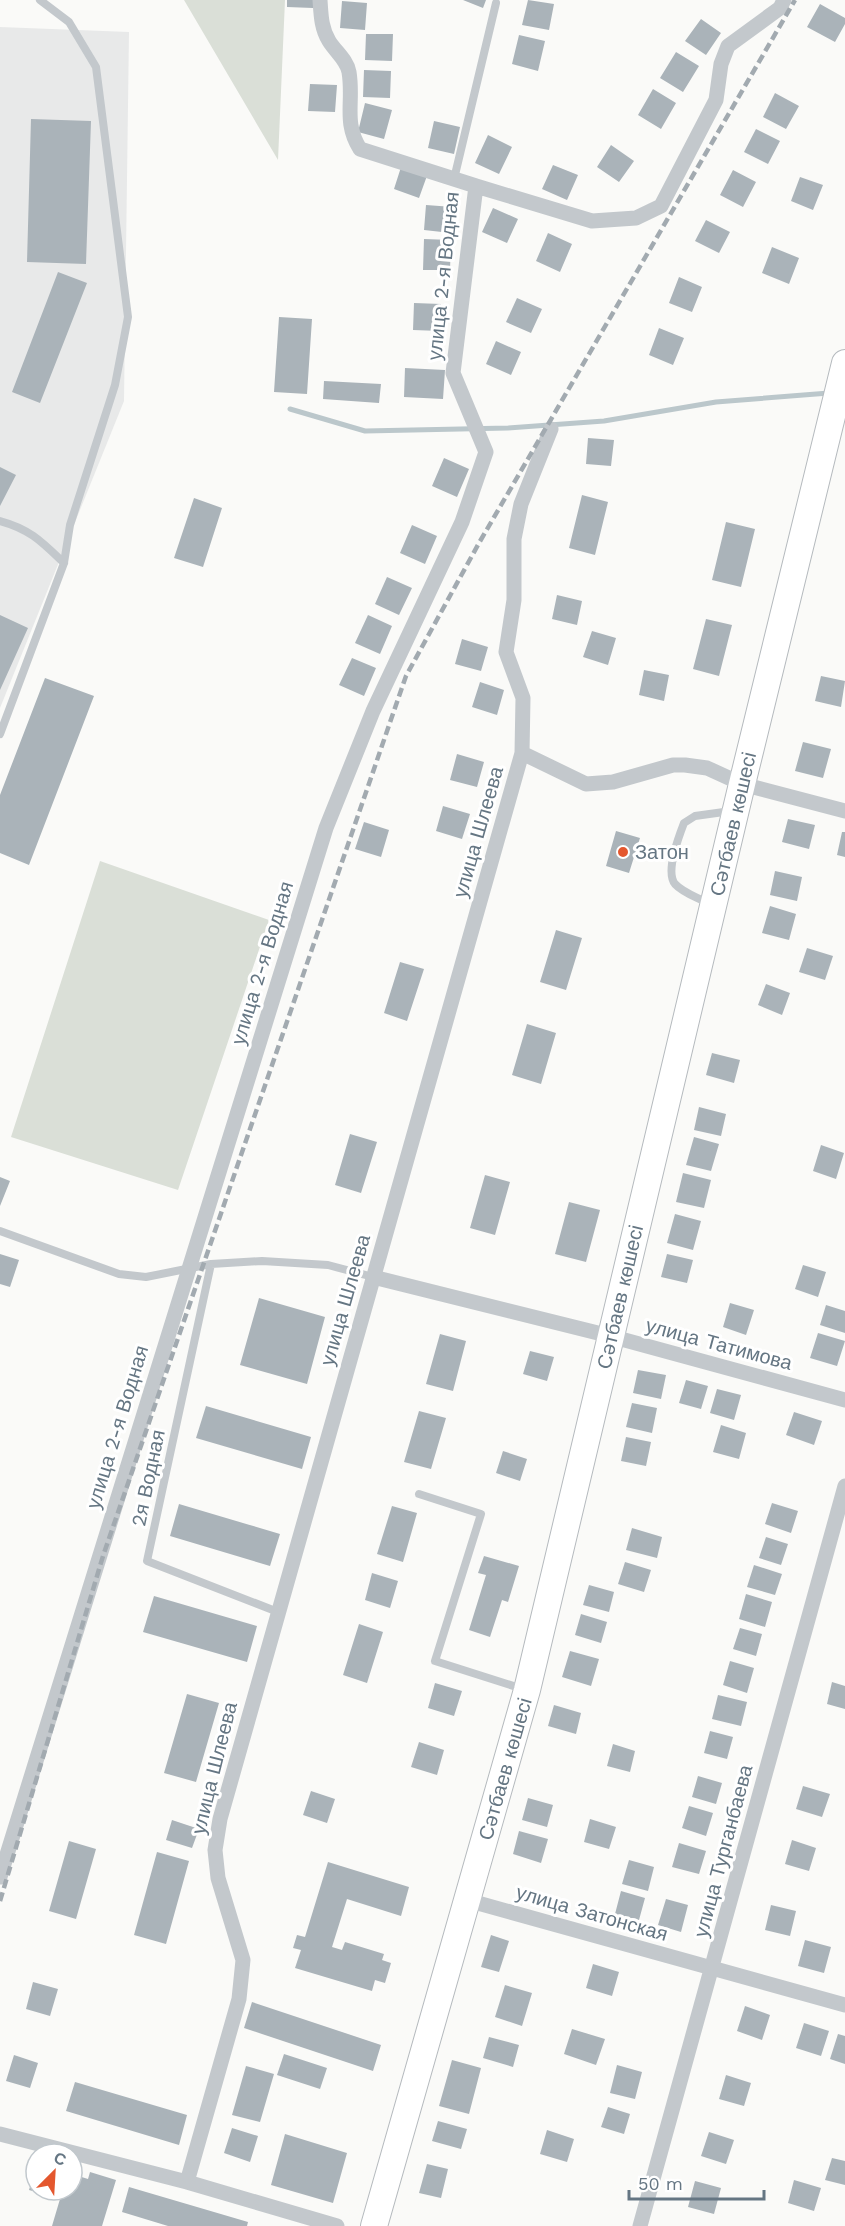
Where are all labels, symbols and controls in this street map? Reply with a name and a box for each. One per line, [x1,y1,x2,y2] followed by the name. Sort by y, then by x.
[422,190,464,362] street label: улица 2-я Водная
[705,750,761,898] street label: Сәтбаев көшесі
[448,763,508,900] street label: улица Шлеева
[635,840,689,864] place label: Затон
[616,845,630,859] marker: Затон
[226,878,298,1048] street label: улица 2-я Водная
[592,1223,648,1371] street label: Сәтбаев көшесі
[315,1231,375,1368] street label: улица Шлеева
[643,1313,796,1375] street label: улица Татимова
[81,1342,153,1512] street label: улица 2-я Водная
[126,1428,170,1528] street label: 2я Водная
[473,1695,537,1843] street label: Сәтбаев көшесі
[186,1698,242,1837] street label: улица Шлеева
[688,1761,758,1940] street label: улица Турганбаева
[513,1880,671,1946] street label: улица Затонская
[24,2142,84,2202] north arrow
[51,2148,69,2170] text: С
[629,2163,764,2201] scale bar
[638,2173,683,2194] text: 50 m

